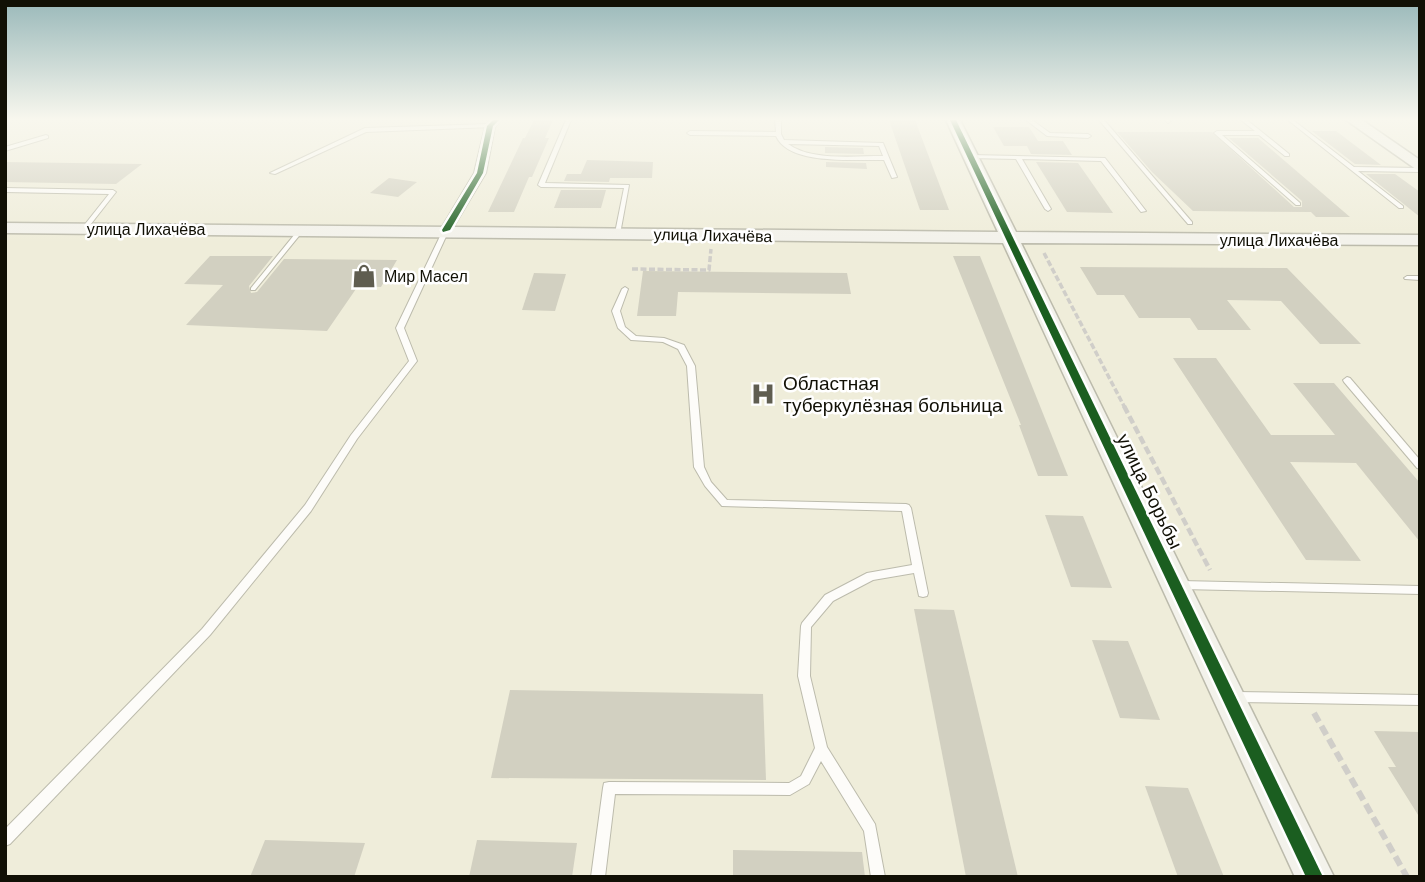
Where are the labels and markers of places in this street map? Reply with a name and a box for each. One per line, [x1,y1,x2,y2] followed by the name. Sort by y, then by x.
[350,262,378,290] shop icon: Мир Масел
[384,268,468,285] place label: Мир Масел
[783,373,1003,416] place label: Областная туберкулёзная больница
[749,380,777,408] hospital icon: Областная туберкулёзная больница

